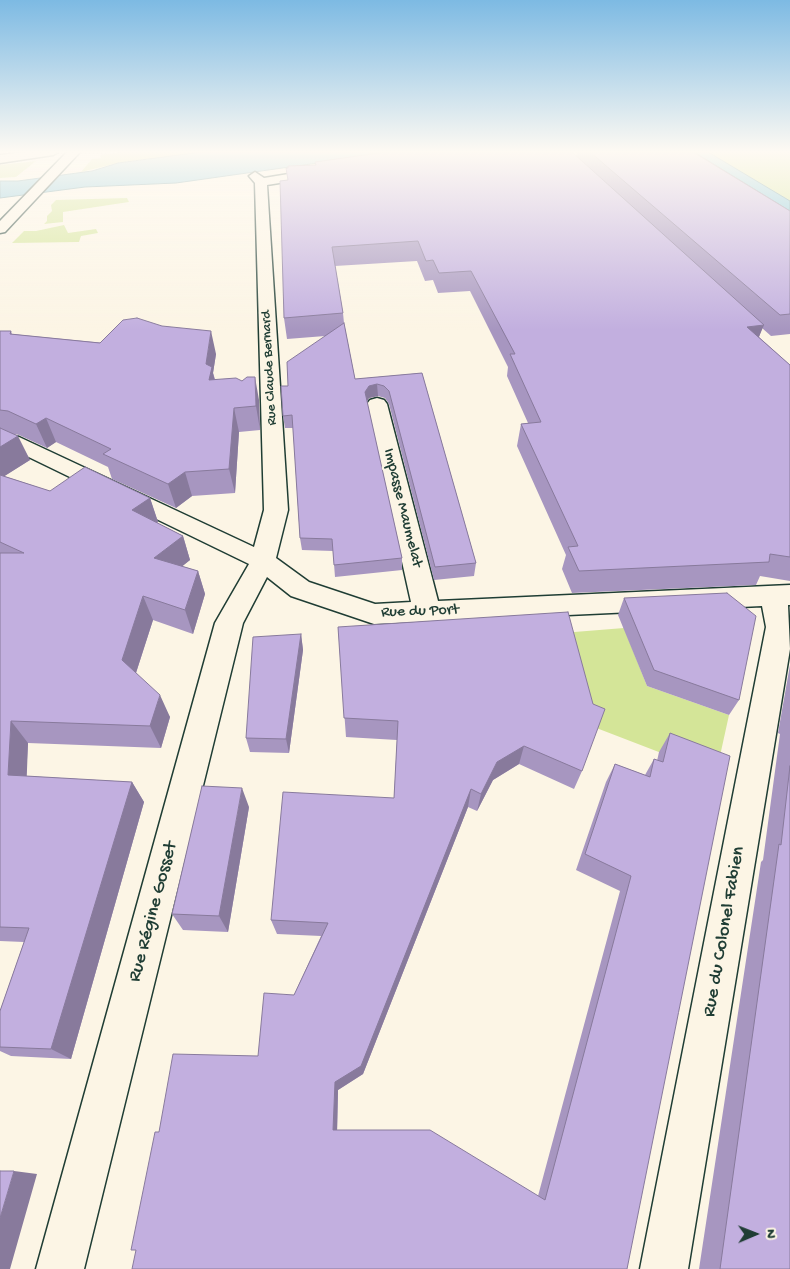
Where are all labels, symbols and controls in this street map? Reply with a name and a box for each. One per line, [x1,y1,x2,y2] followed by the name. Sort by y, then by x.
[259,310,281,426] street label: Rue Claude Bernard
[378,447,426,569] street label: Impasse Maumelat
[381,601,459,623] street label: Rue du Port
[124,839,184,985] street label: Rue Régine Gosset
[699,845,751,1019] street label: Rue du Colonel Fabien
[730,1209,780,1259] north arrow
[762,1229,779,1238] text: N

